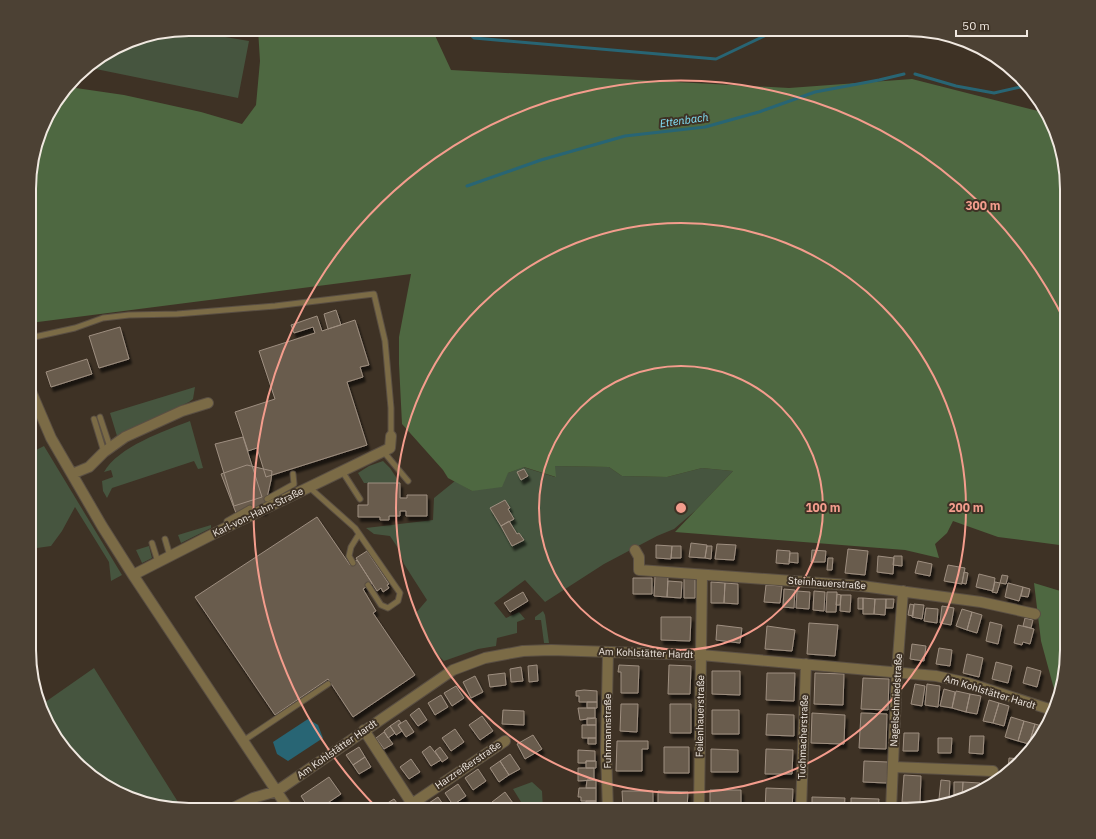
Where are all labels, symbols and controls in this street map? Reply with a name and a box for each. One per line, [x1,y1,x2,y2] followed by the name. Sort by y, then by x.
[956,12,1027,38] scale bar
[962,18,990,33] text: 50 m
[659,110,709,130] water label: Ettenbach
[965,198,1001,213] text: 300 m
[210,484,306,540] street label: Karl-von-Hahn-Straße
[805,500,841,515] text: 100 m
[948,500,984,515] text: 200 m
[674,501,688,515] centre of rings
[788,574,867,592] street label: Steinhauerstraße
[598,645,694,661] street label: Am Kohlstätter Hardt
[887,653,905,747] street label: Nagelschmiedstraße
[943,672,1038,712] street label: Am Kohlstätter Hardt
[693,674,707,757] street label: Feilenhauerstraße
[601,693,614,768] street label: Fuhrmannstraße
[795,694,811,780] street label: Tuchmacherstraße
[294,716,380,782] street label: Am Kohlstätter Hardt
[432,738,504,792] street label: Harzreißerstraße

